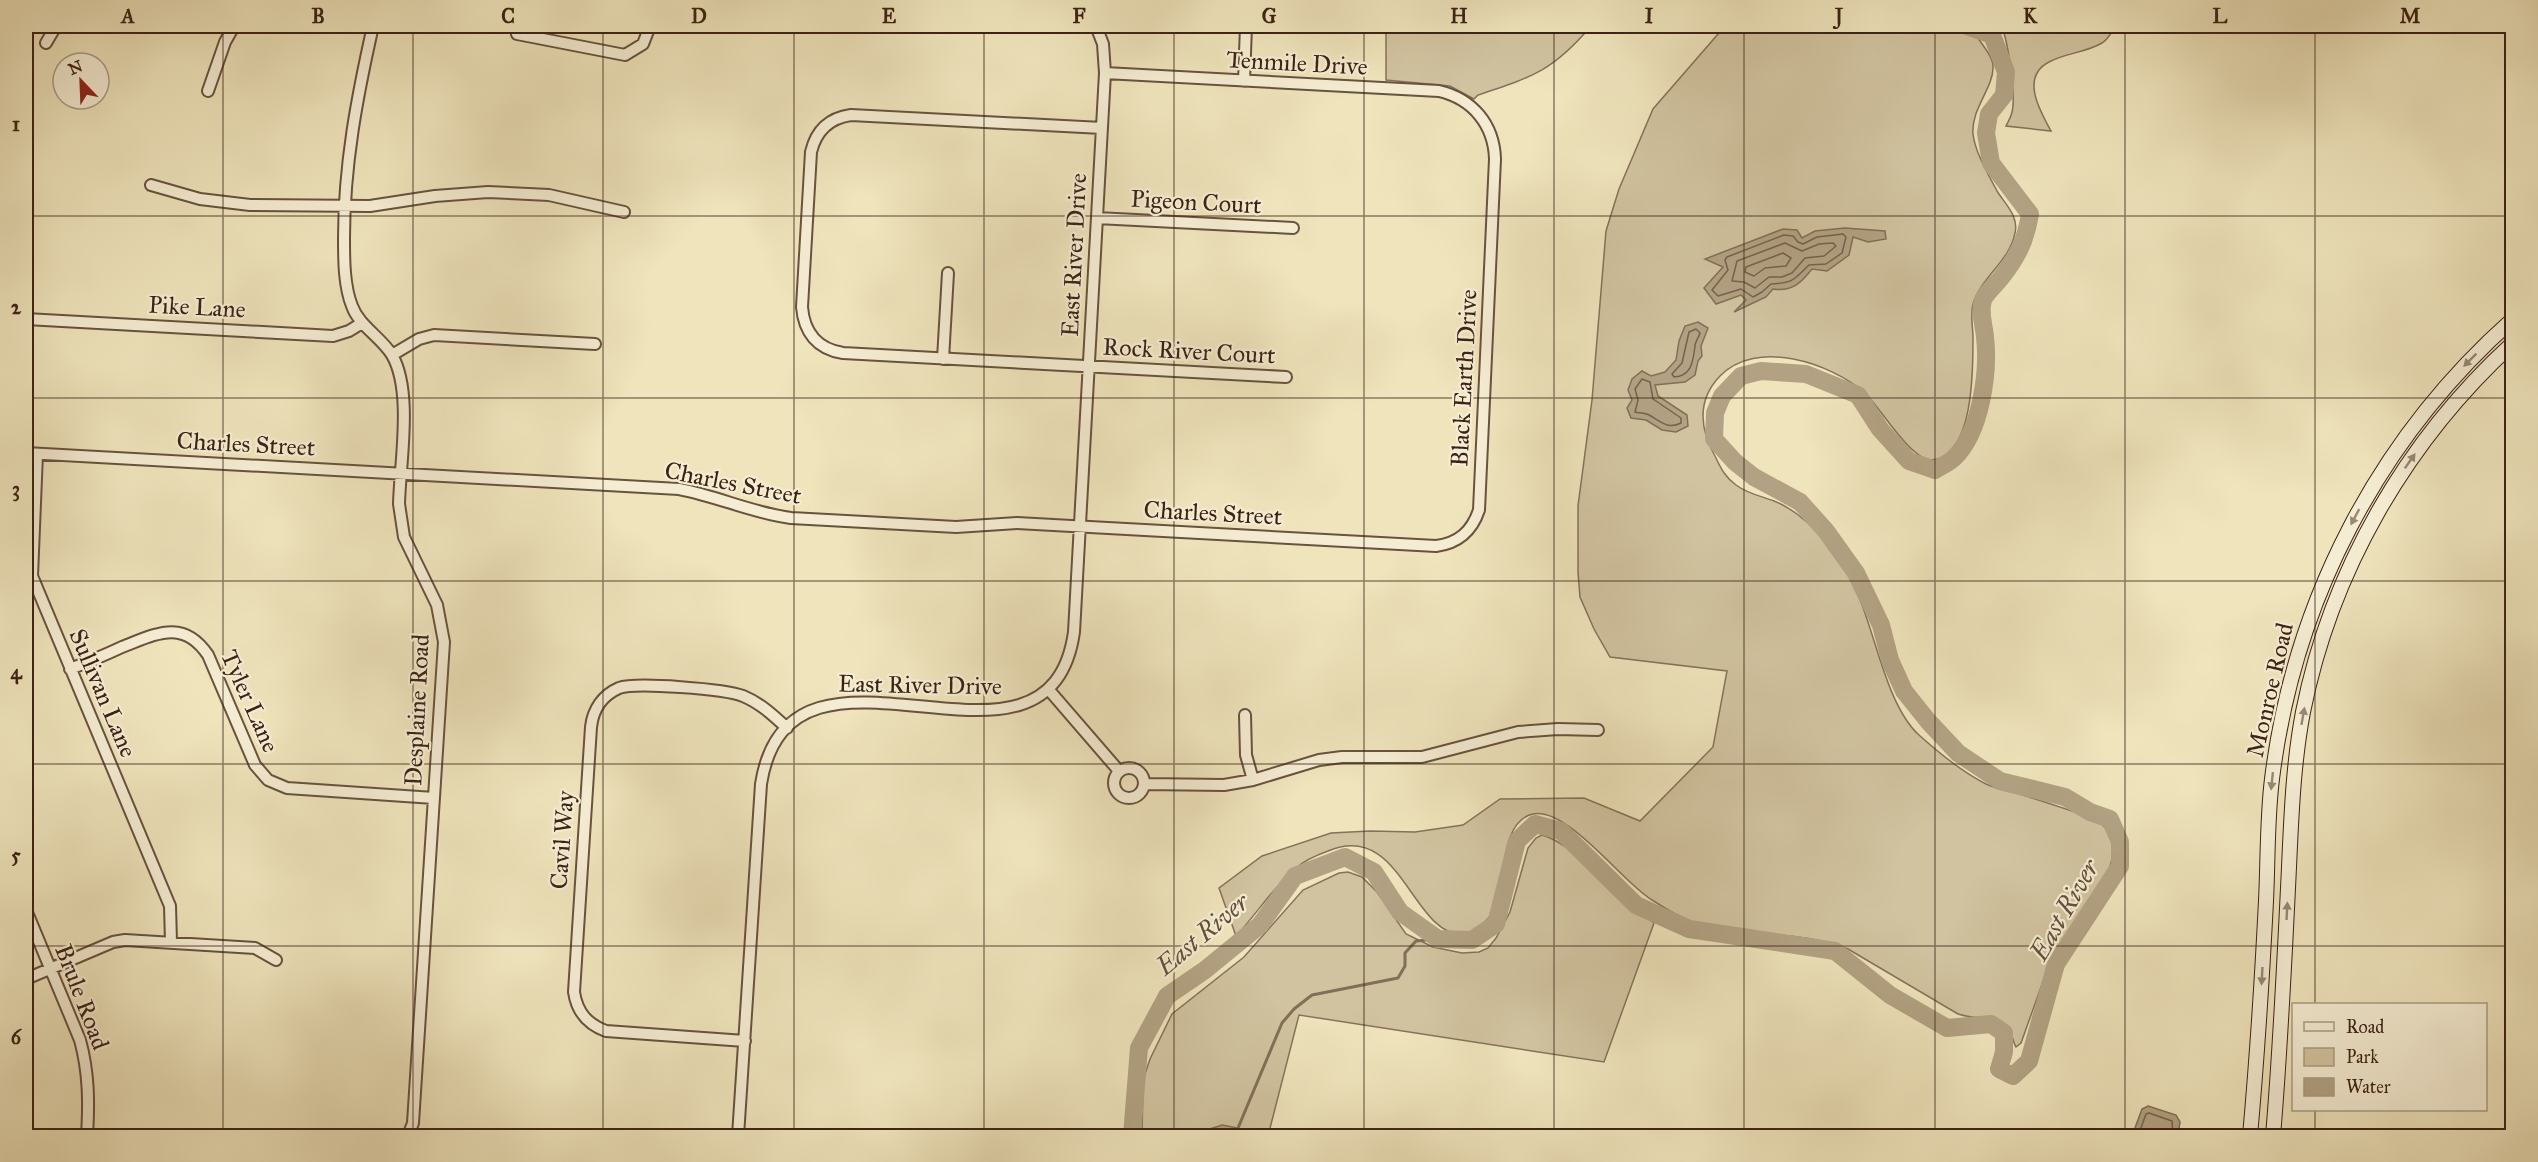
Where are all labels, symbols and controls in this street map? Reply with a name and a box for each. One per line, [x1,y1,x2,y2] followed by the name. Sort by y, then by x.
[119,4,135,28] text: A
[311,4,325,28] text: B
[501,4,515,28] text: C
[691,4,707,28] text: D
[882,4,897,28] text: E
[1072,4,1086,28] text: F
[1262,4,1277,28] text: G
[1450,4,1468,28] text: H
[1645,4,1654,28] text: I
[1832,4,1844,30] text: J
[2023,4,2038,28] text: K
[2213,4,2228,28] text: L
[2400,4,2421,28] text: M
[1226,44,1368,82] street label: Tenmile Drive
[51,51,111,111] north arrow
[65,56,86,79] text: N
[12,112,20,136] text: 1
[1055,172,1093,338] street label: East River Drive
[1130,184,1263,220] street label: Pigeon Court
[1444,288,1484,468] street label: Black Earth Drive
[148,289,246,325] street label: Pike Lane
[11,295,22,319] text: 2
[1102,331,1277,371] street label: Rock River Court
[2464,353,2478,367] one-way arrow
[176,425,317,463] street label: Charles Street
[2404,454,2416,470] one-way arrow
[662,455,804,511] street label: Charles Street
[12,477,20,502] text: 3
[1143,494,1284,532] street label: Charles Street
[2350,508,2360,525] one-way arrow
[2240,620,2300,760] street label: Monroe Road
[63,624,143,762] street label: Sullivan Lane
[398,633,436,787] street label: Desplaine Road
[214,645,286,757] street label: Tyler Lane
[10,660,22,685] text: 4
[838,669,1002,701] street label: East River Drive
[2299,707,2308,726] one-way arrow
[2267,772,2277,791] one-way arrow
[544,789,580,890] street label: Cavil Way
[11,843,21,867] text: 5
[2022,853,2106,967] water label: East River
[1148,885,1256,983] water label: East River
[2283,901,2292,920] one-way arrow
[48,940,116,1054] street label: Brule Road
[2257,966,2266,985] one-way arrow
[2292,1003,2487,1111] legend
[2346,1016,2384,1038] text: Road
[11,1025,23,1049] text: 6
[2346,1046,2379,1068] text: Park
[2346,1076,2391,1098] text: Water

